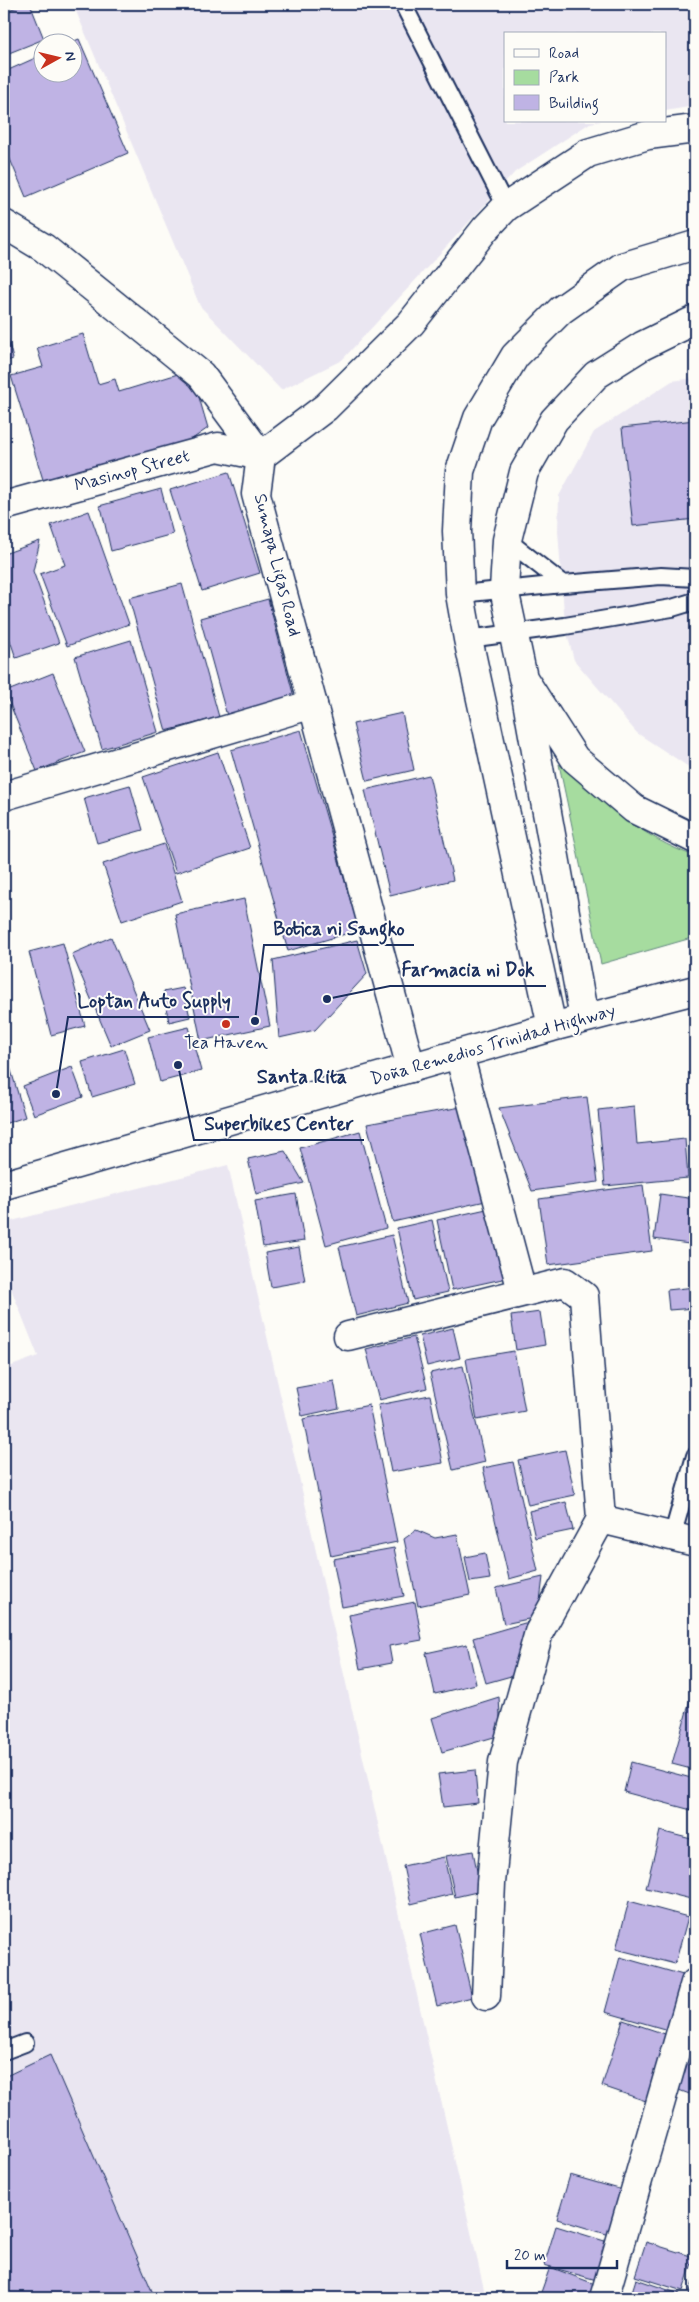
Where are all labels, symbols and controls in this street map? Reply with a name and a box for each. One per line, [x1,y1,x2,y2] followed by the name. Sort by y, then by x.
[32,32,82,82] north arrow
[504,32,666,122] legend
[549,44,579,64] text: Road
[60,50,79,62] text: N
[549,68,579,88] text: Park
[549,94,599,115] text: Building
[72,444,193,498] street label: Masinop Street
[246,491,306,639] street label: Sumapa Ligas Road
[264,911,414,945] callout: Botica ni Sangko
[273,917,405,945] text: Botica ni Sangko
[390,952,546,986] callout: Farmacia ni Dok
[402,958,535,983] text: Farmacia ni Dok
[68,983,239,1017] callout: Loptan Auto Supply
[77,989,231,1014] text: Loptan Auto Supply
[368,998,619,1093] street label: Doña Remedios Trinidad Highway
[220,1018,232,1030] marker: Tea Haven
[184,1031,268,1055] place label: Tea Haven
[257,1064,347,1091] district label: Santa Rita
[194,1106,364,1140] callout: Superbikes Center
[204,1112,354,1137] text: Superbikes Center
[507,2237,616,2269] scale bar
[514,2246,546,2266] text: 20 m

